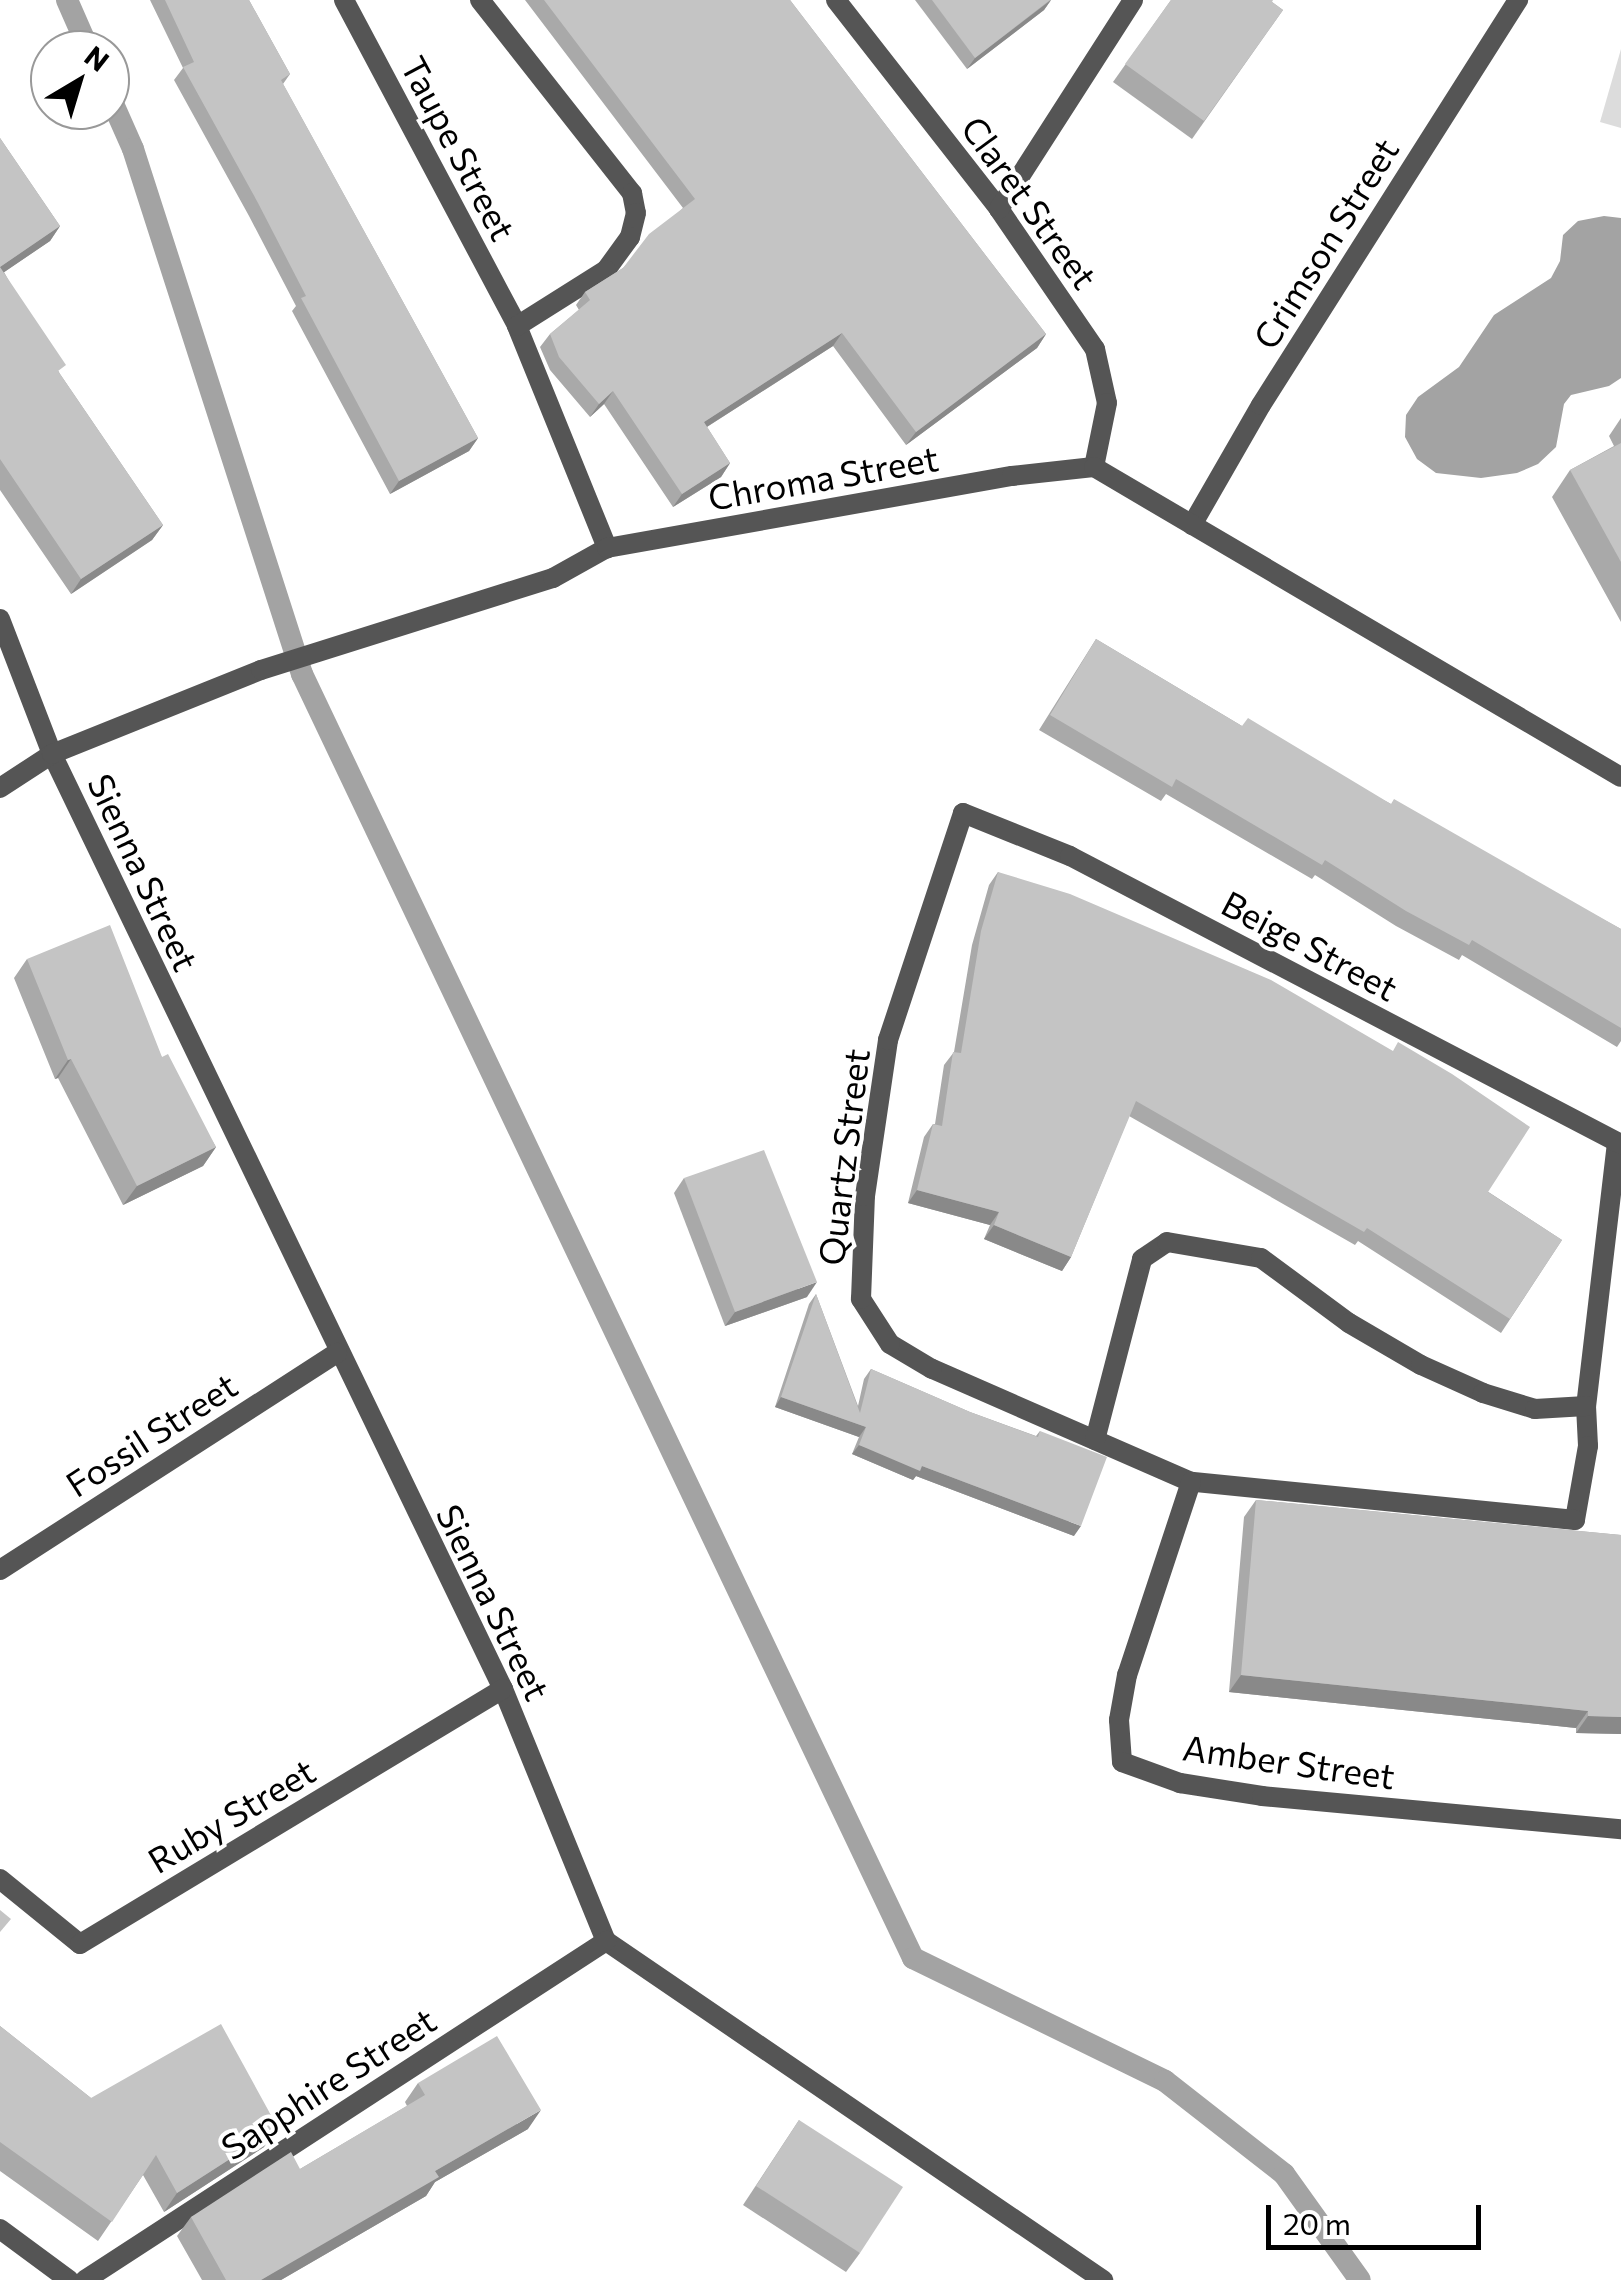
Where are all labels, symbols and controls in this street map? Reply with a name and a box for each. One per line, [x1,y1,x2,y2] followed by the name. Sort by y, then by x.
[30,30,130,130] north arrow
[78,38,116,78] text: N
[393,49,525,247] street label: Taupe Street
[953,108,1107,296] street label: Claret Street
[1244,130,1406,356] street label: Crimson Street
[705,436,941,518] street label: Chroma Street
[80,767,208,977] street label: Sienna Street
[1215,881,1405,1009] street label: Beige Street
[809,1046,877,1268] street label: Quartz Street
[58,1363,244,1505] street label: Fossil Street
[429,1498,559,1706] street label: Sienna Street
[1180,1725,1398,1797] street label: Amber Street
[140,1749,322,1881] street label: Ruby Street
[213,1998,443,2168] street label: Sapphire Street
[1271,2185,1486,2247] scale bar
[1283,2204,1351,2241] text: 20 m

